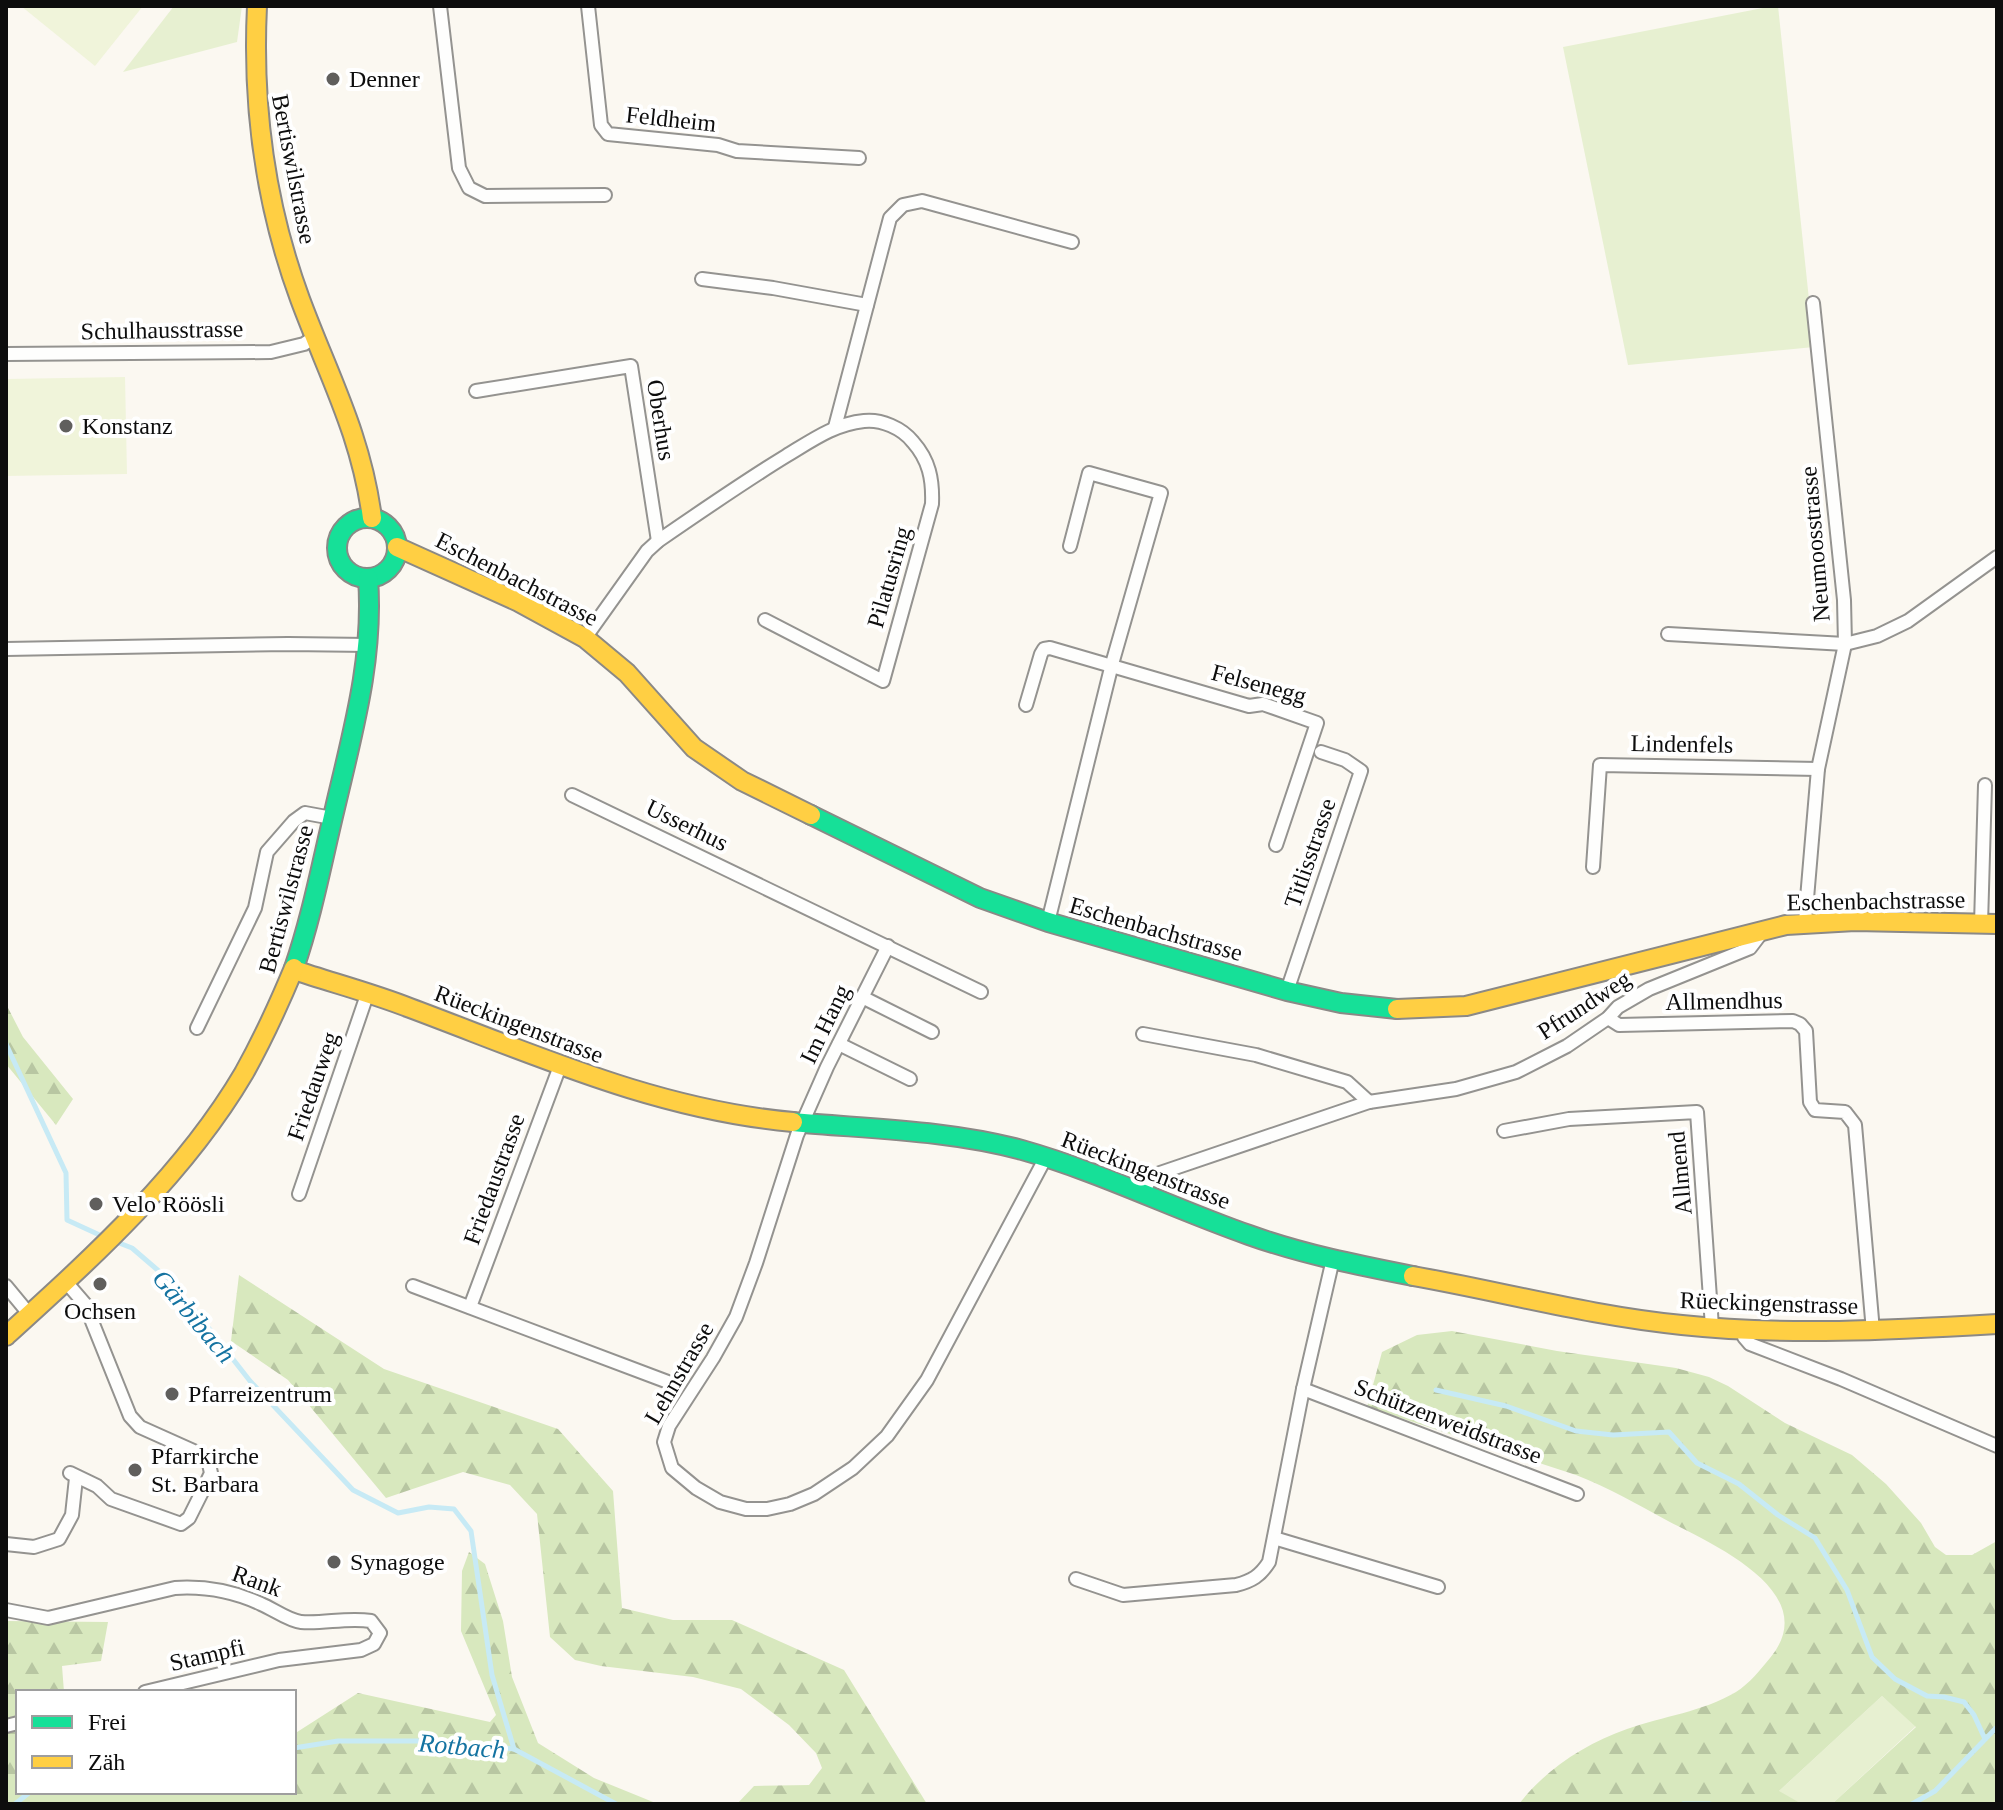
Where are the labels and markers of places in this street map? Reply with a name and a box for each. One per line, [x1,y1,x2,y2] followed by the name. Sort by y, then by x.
[349,66,420,92] place label: Denner
[324,70,342,88] marker: Denner
[82,413,173,439] place label: Konstanz
[57,417,75,435] marker: Konstanz
[112,1191,225,1217] place label: Velo Röösli
[87,1195,105,1213] marker: Velo Röösli
[91,1275,109,1293] marker: Ochsen
[64,1298,136,1324] place label: Ochsen
[188,1381,332,1407] place label: Pfarreizentrum
[163,1385,181,1403] marker: Pfarreizentrum
[151,1443,259,1497] place label: Pfarrkirche St. Barbara
[126,1461,144,1479] marker: Pfarrkirche St. Barbara
[350,1549,445,1575] place label: Synagoge
[325,1553,343,1571] marker: Synagoge

